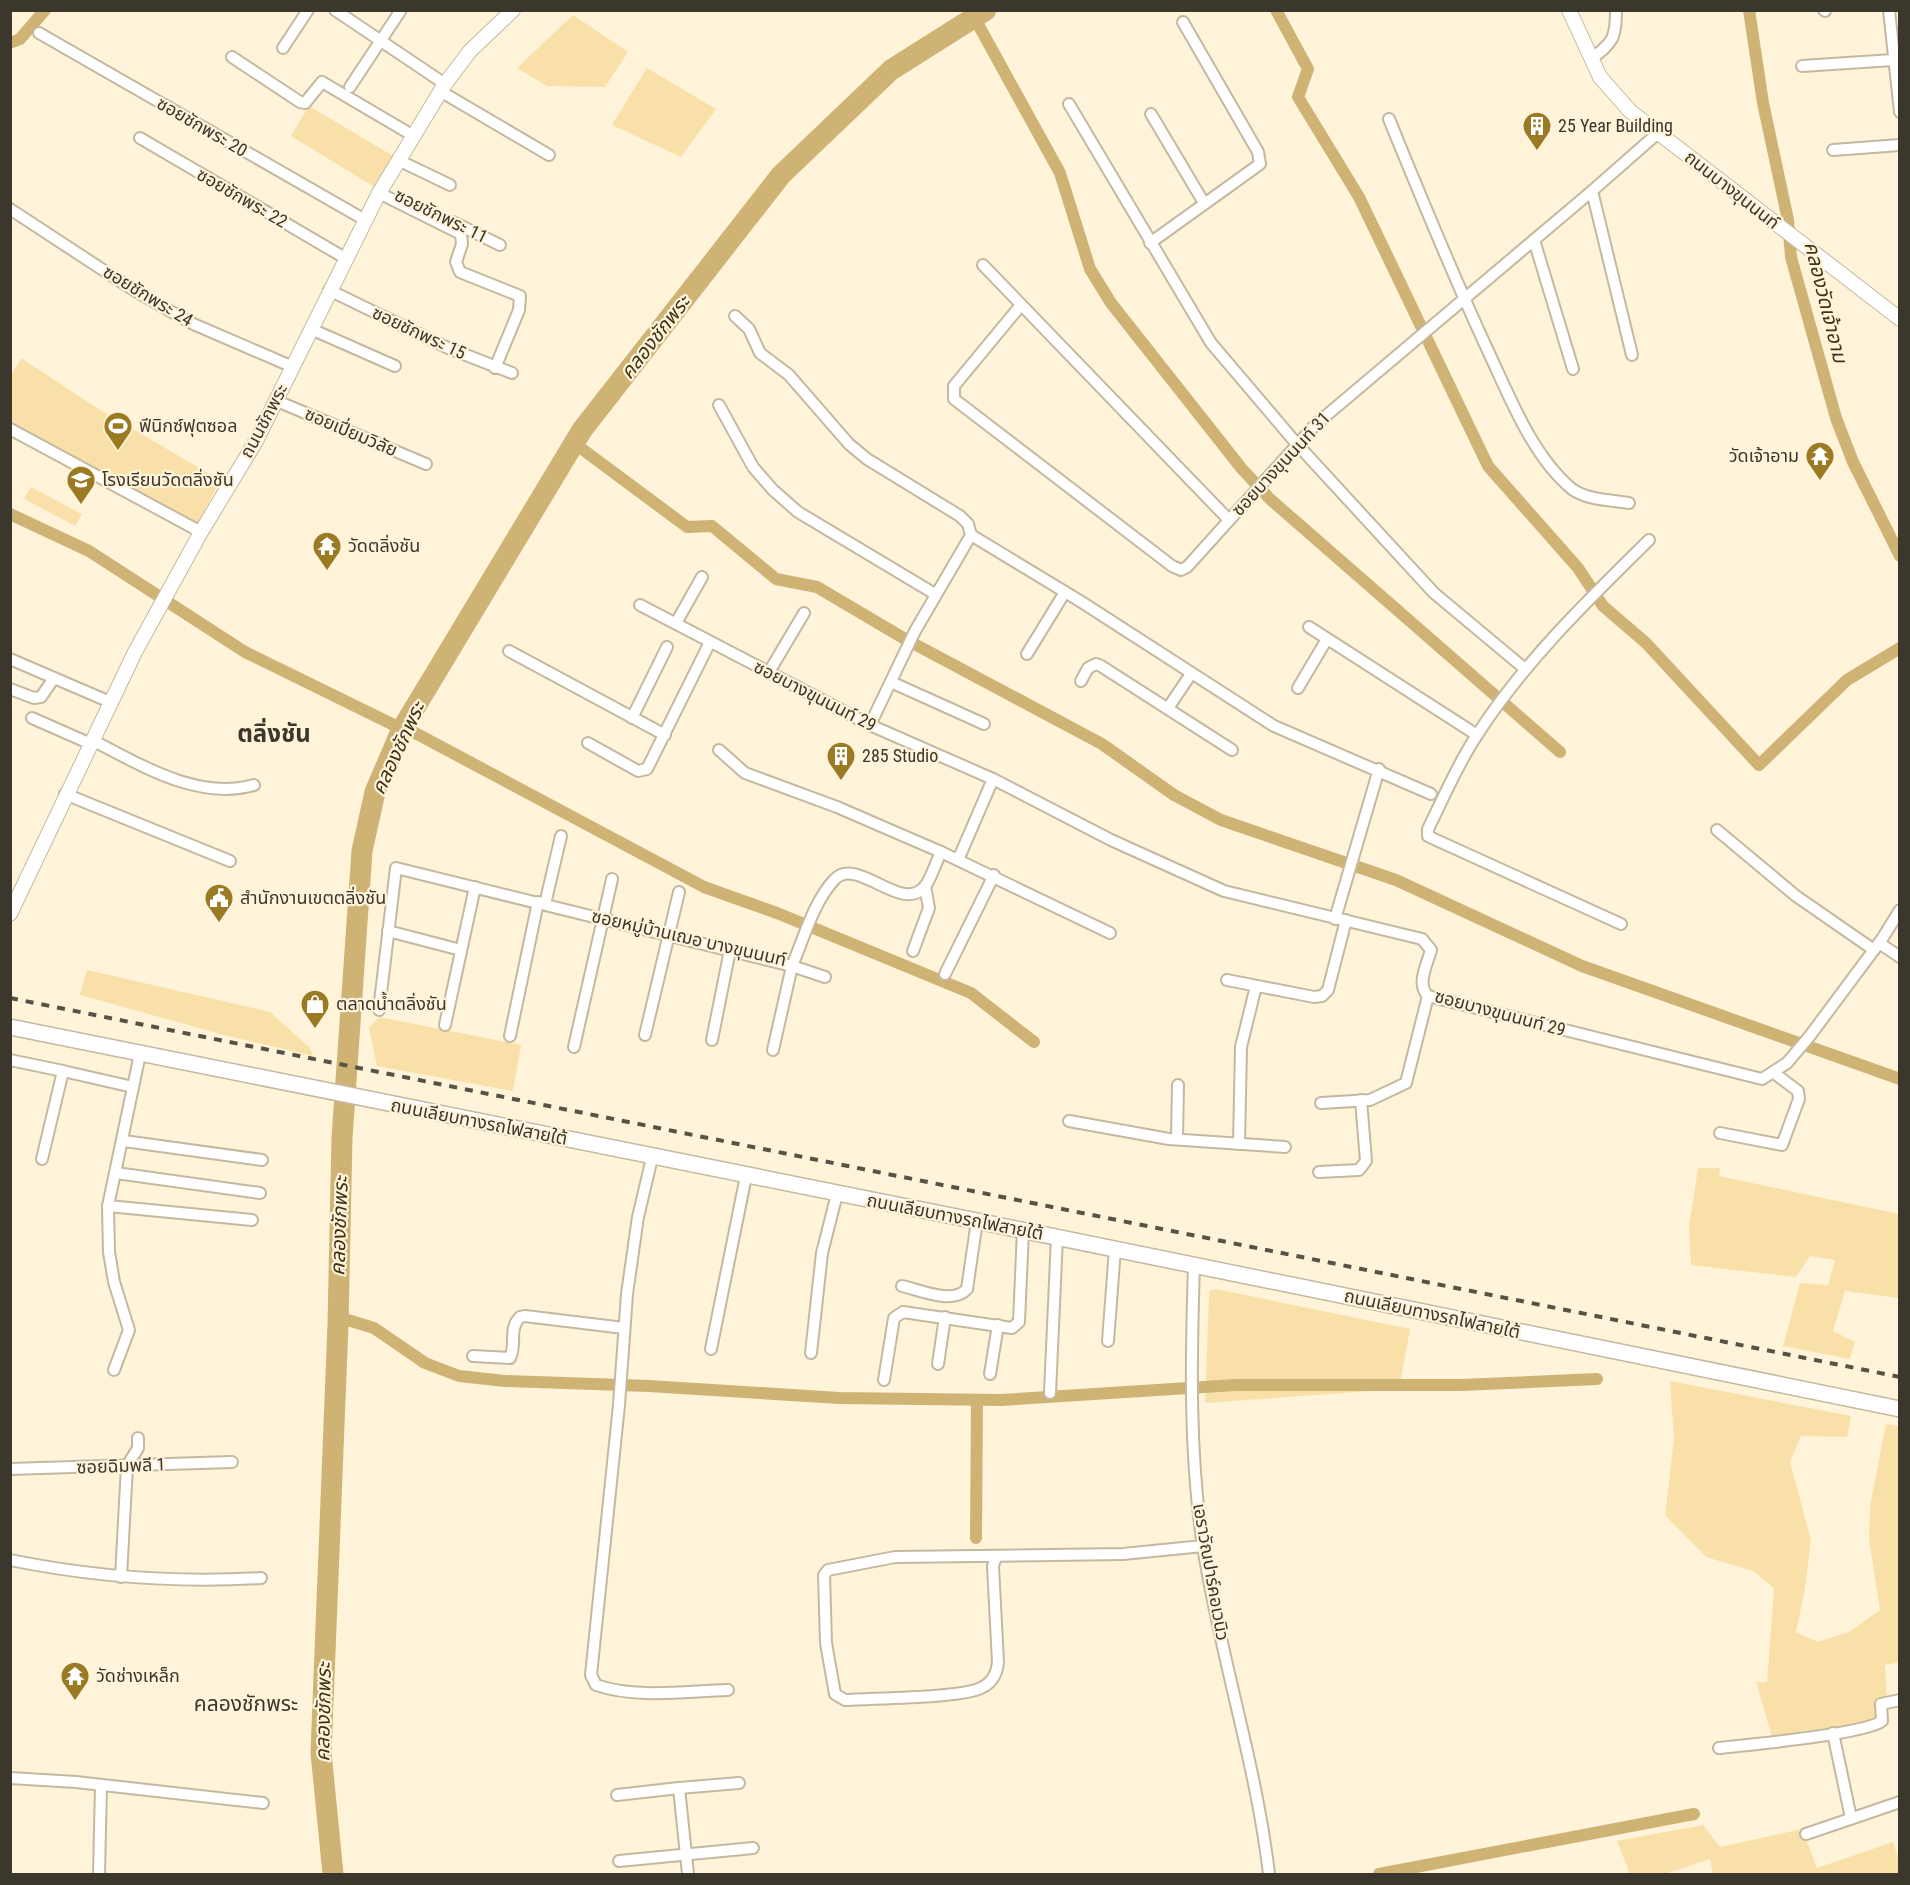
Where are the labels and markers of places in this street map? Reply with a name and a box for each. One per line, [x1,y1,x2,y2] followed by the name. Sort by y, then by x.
[1521,110,1553,152] building icon: 25 Year Building
[1558,115,1673,136] place label: 25 Year Building
[102,410,134,452] sports icon: ฟีนิกซ์ฟุตซอล
[139,415,237,437] place label: ฟีนิกซ์ฟุตซอล
[1804,440,1836,482] temple icon: วัดเจ้าอาม
[1729,445,1799,466] place label: วัดเจ้าอาม
[65,464,97,506] school or university icon: โรงเรียนวัดตลิ่งชัน
[102,468,234,490] place label: โรงเรียนวัดตลิ่งชัน
[311,530,343,572] temple icon: วัดตลิ่งชัน
[348,534,420,556] place label: วัดตลิ่งชัน
[825,740,857,782] building icon: 285 Studio
[862,745,938,766] place label: 285 Studio
[203,882,235,924] public building icon: สำนักงานเขตตลิ่งชัน
[240,886,386,908] place label: สำนักงานเขตตลิ่งชัน
[299,988,331,1030] shop icon: ตลาดน้ำตลิ่งชัน
[336,991,447,1014] place label: ตลาดน้ำตลิ่งชัน
[59,1660,91,1702] temple icon: วัดช่างเหล็ก
[96,1665,180,1686] place label: วัดช่างเหล็ก

